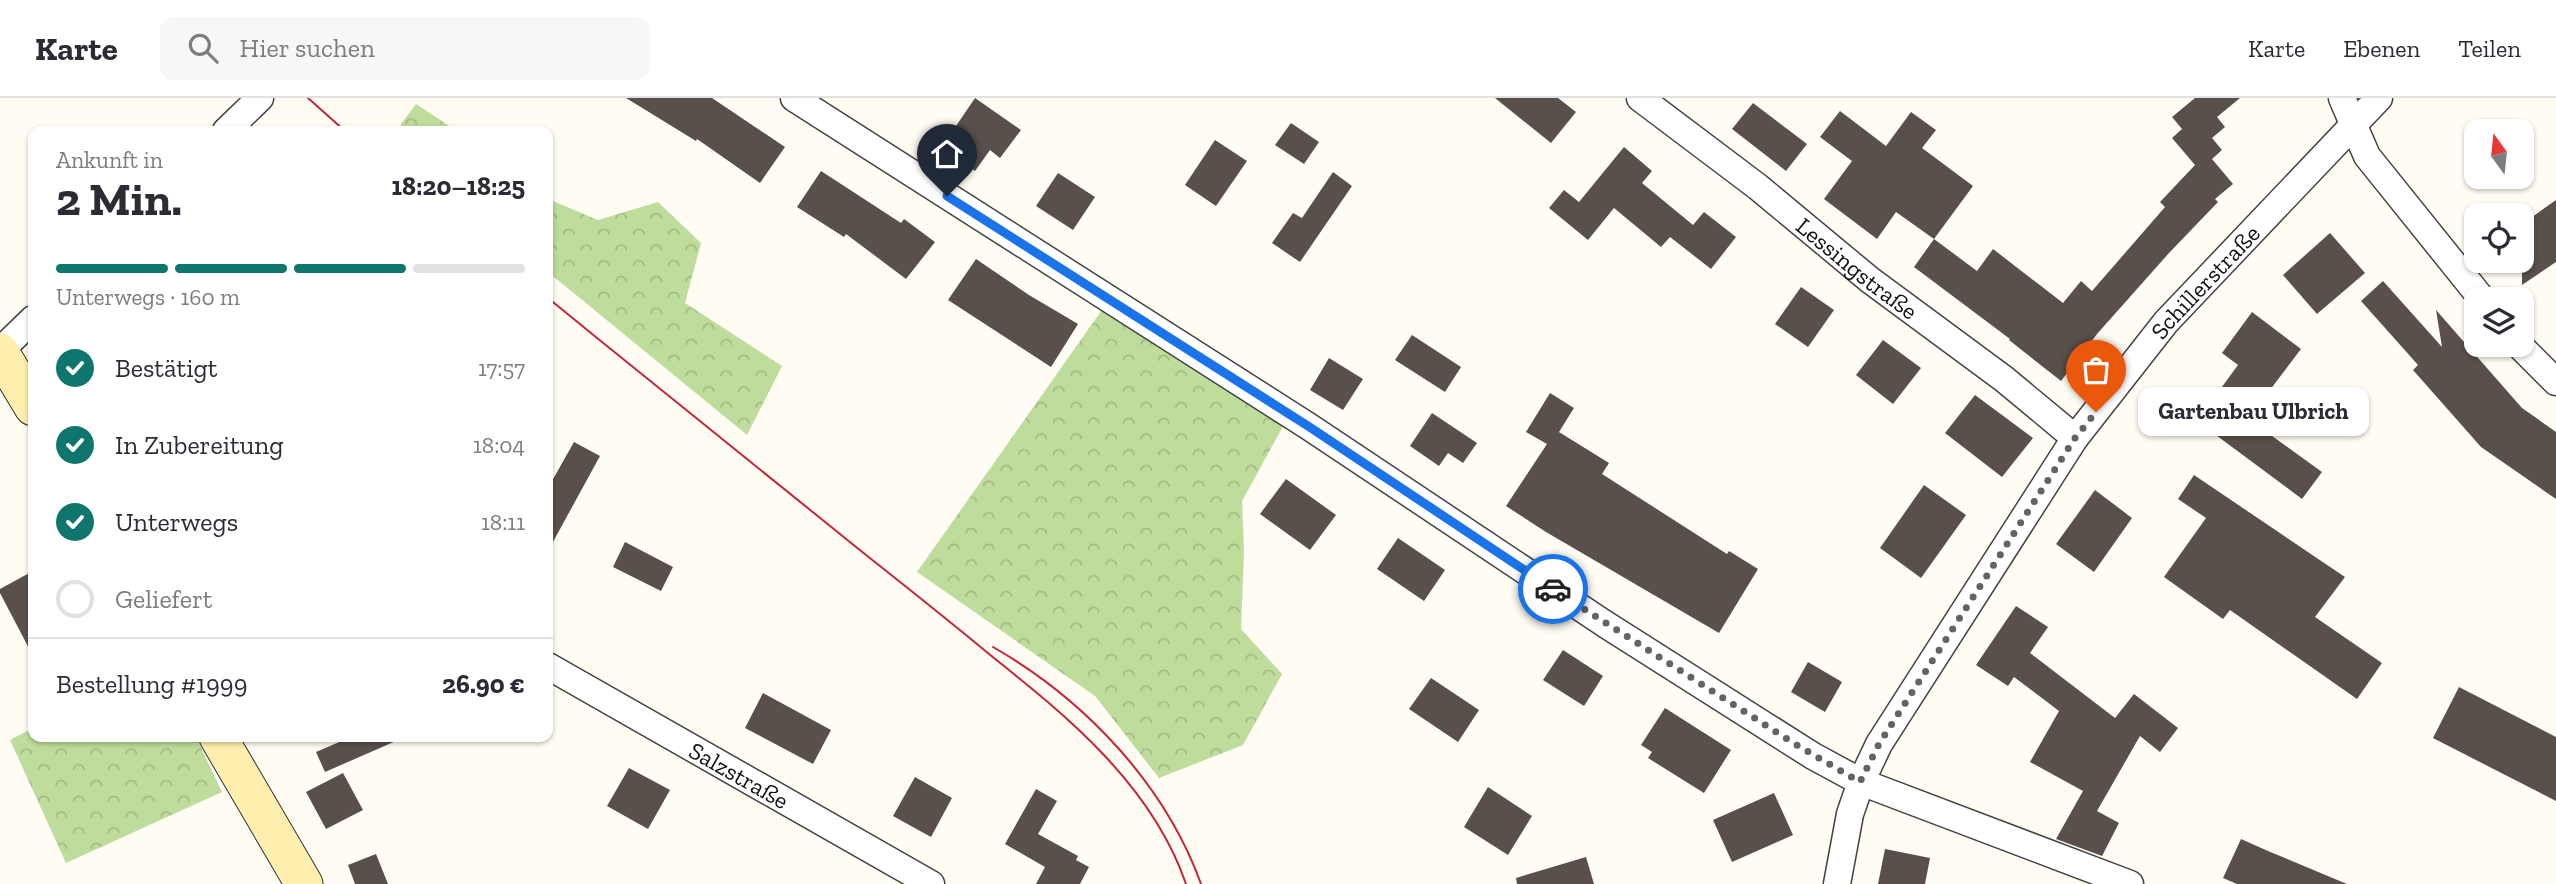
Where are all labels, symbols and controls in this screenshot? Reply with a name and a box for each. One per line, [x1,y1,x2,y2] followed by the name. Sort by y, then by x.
[160,17,650,80] search box
[35,29,118,68] text: Karte
[184,29,222,67] icon: search
[240,32,375,64] text: Hier suchen
[2248,34,2305,63] text: Karte
[2343,34,2420,63] text: Ebenen
[2458,34,2521,63] text: Teilen
[2464,119,2534,189] north arrow
[2464,119,2534,357] map controls
[917,124,977,196] pin
[928,135,966,173] icon: home
[56,146,163,174] text: Ankunft in
[392,170,525,202] text: 18:20–18:25
[56,172,182,227] text: 2 Min.
[2464,203,2534,273] button: locate
[1791,211,1924,325] street label: Lessingstraße
[2144,218,2266,344] street label: Schillerstraße
[56,283,240,311] text: Unterwegs · 160 m
[2464,287,2534,357] button: layers
[2066,340,2126,412] pin
[56,349,94,387] icon: check
[2077,351,2115,389] icon: bag
[115,352,217,384] text: Bestätigt
[478,354,525,382] text: 17:57
[2138,388,2369,436] callout: Gartenbau Ulbrich
[2158,397,2349,425] text: Gartenbau Ulbrich
[56,426,94,464] icon: check
[115,429,283,461] text: In Zubereitung
[473,431,525,459] text: 18:04
[56,503,94,541] icon: check
[115,506,238,538] text: Unterwegs
[481,508,525,536] text: 18:11
[1518,554,1588,624] courier
[1534,570,1572,608] icon: car
[115,583,213,615] text: Geliefert
[56,668,247,700] text: Bestellung #1999
[442,668,525,700] text: 26.90 €
[684,735,794,815] street label: Salzstraße

